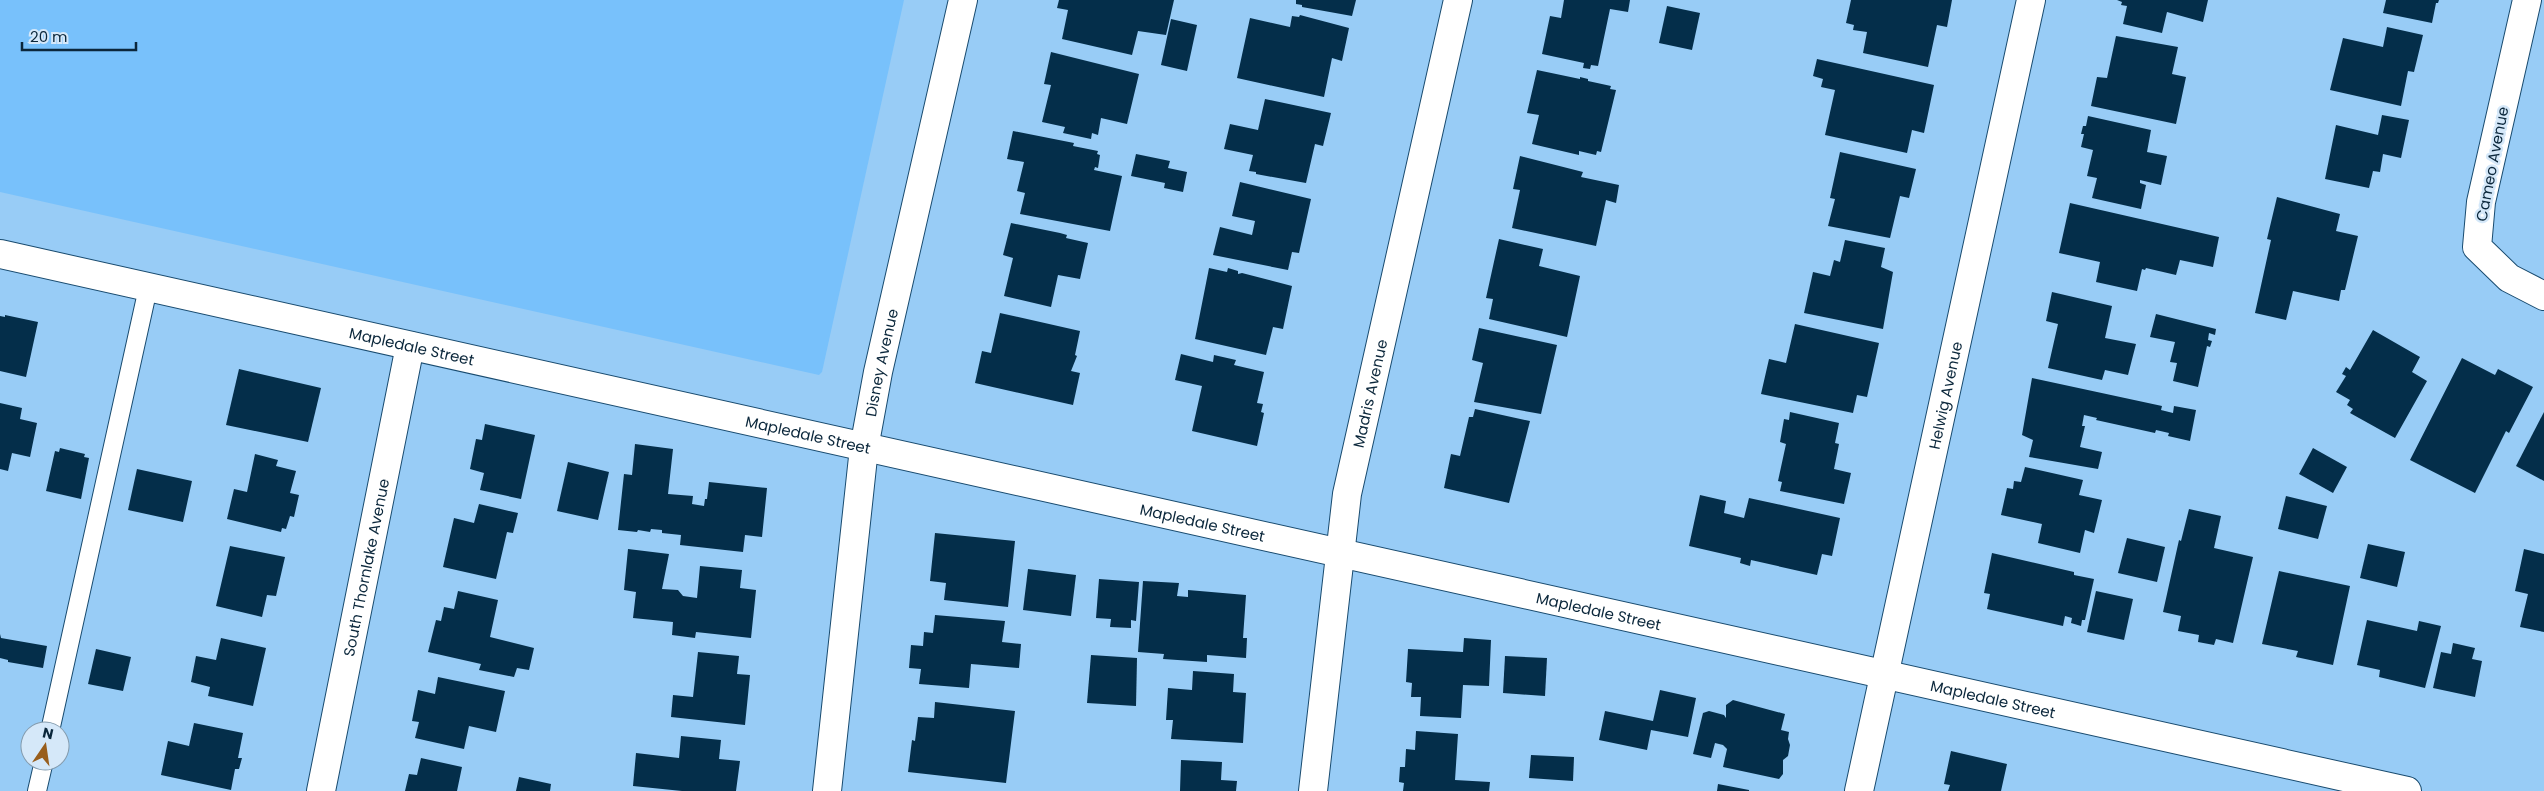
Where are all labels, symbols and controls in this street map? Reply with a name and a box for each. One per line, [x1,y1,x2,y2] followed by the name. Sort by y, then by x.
[22,20,136,52] scale bar
[30,26,68,47] text: 20 m
[2471,105,2513,223] street label: Cameo Avenue
[859,307,903,418] street label: Disney Avenue
[347,322,476,370] street label: Mapledale Street
[1347,337,1392,450] street label: Madris Avenue
[1923,339,1967,451] street label: Helwig Avenue
[744,410,873,458] street label: Mapledale Street
[338,477,394,658] street label: South Thornlake Avenue
[1138,498,1267,546] street label: Mapledale Street
[1534,587,1663,635] street label: Mapledale Street
[1928,675,2058,723] street label: Mapledale Street
[20,721,70,771] north arrow
[41,722,55,744] text: N

